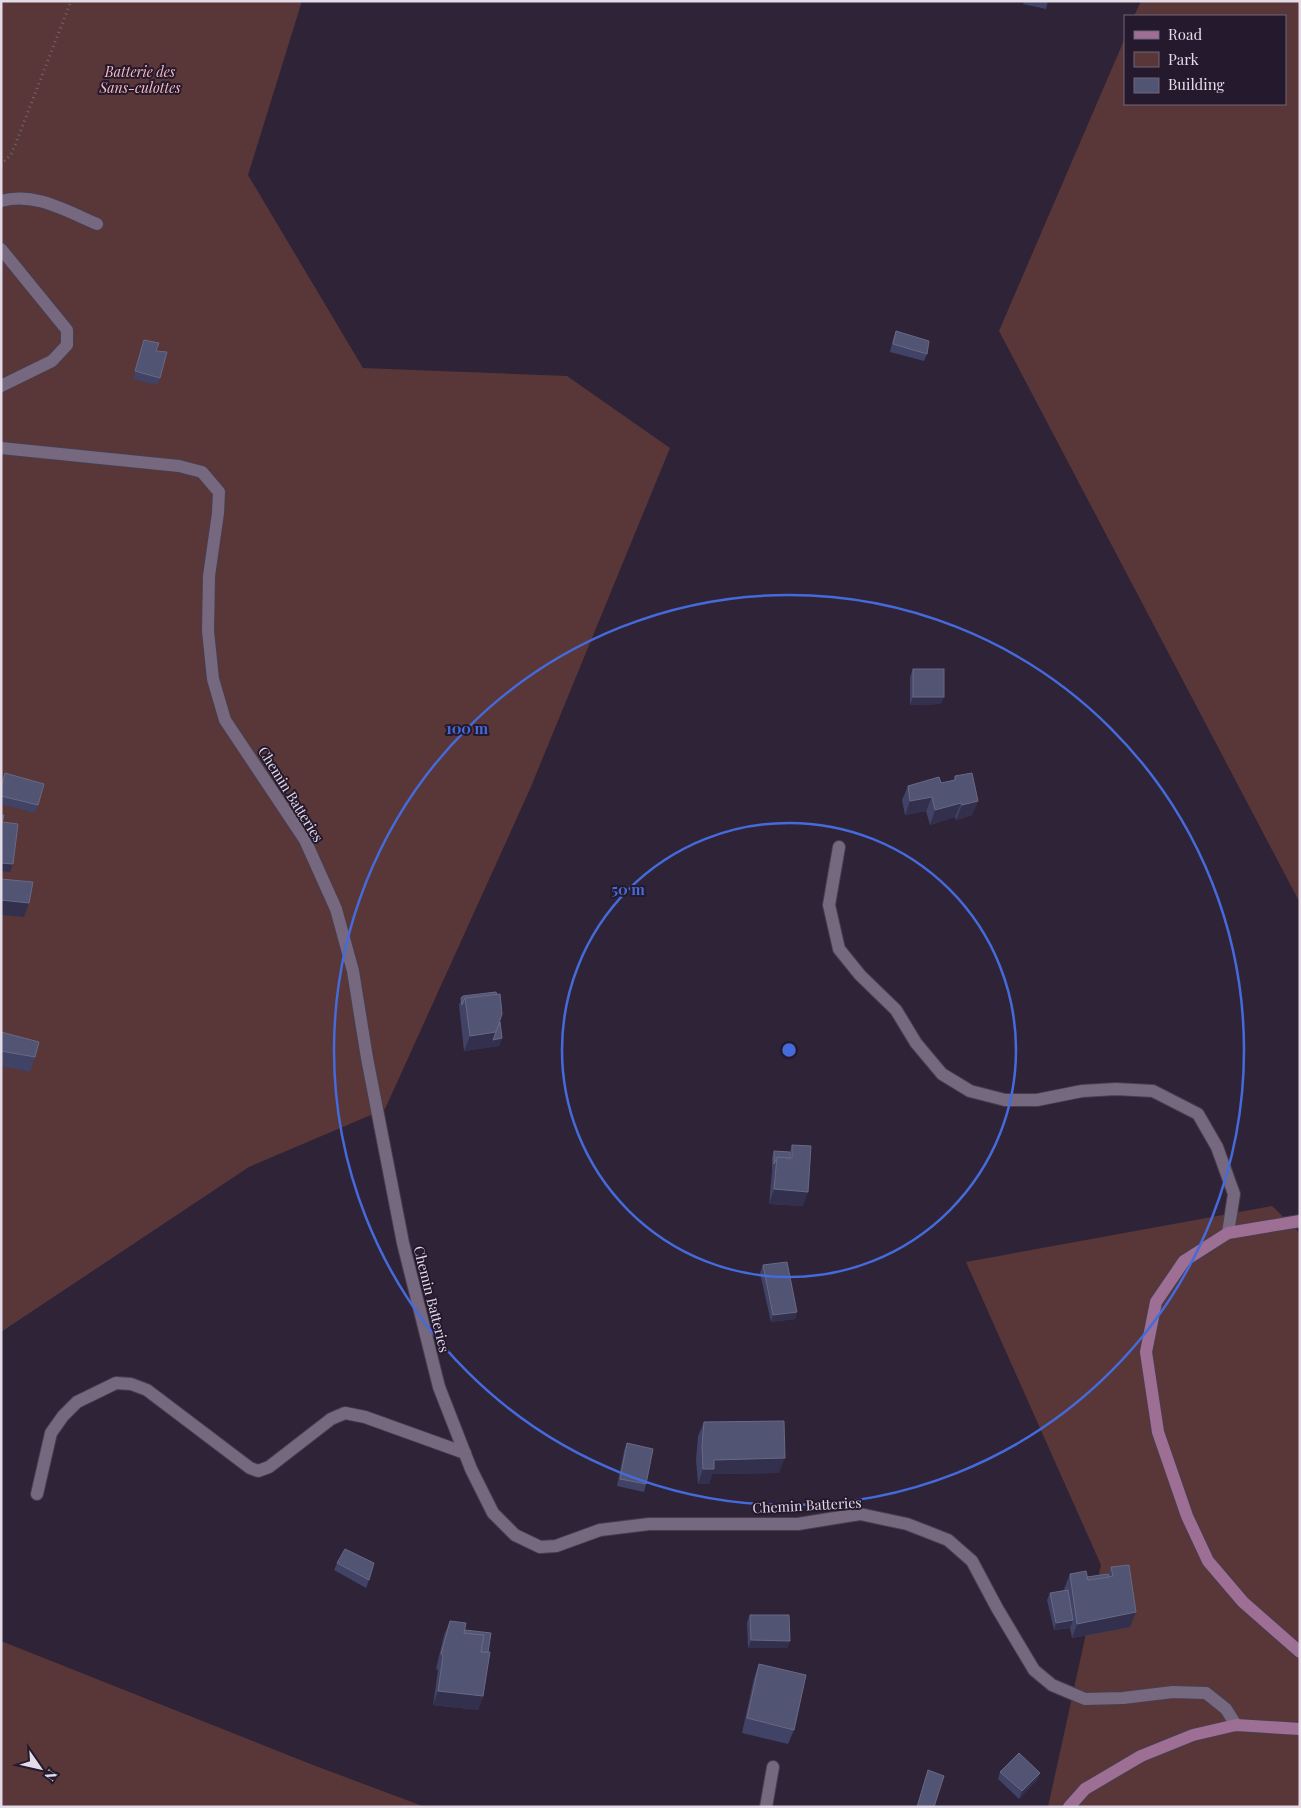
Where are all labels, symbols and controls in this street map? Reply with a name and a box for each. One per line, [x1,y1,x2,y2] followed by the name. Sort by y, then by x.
[1124,15,1286,105] legend
[1168,24,1202,44] text: Road
[1168,49,1200,69] text: Park
[98,62,181,97] park label: Batterie des Sans-culottes
[1168,74,1225,94] text: Building
[446,718,489,738] text: 100 m
[254,743,328,845] street label: Chemin Batteries
[611,879,645,899] text: 50 m
[780,1041,798,1059] centre of rings
[410,1244,454,1354] street label: Chemin Batteries
[752,1493,862,1517] street label: Chemin Batteries
[15,1743,65,1793] north arrow
[40,1766,62,1785] text: N

